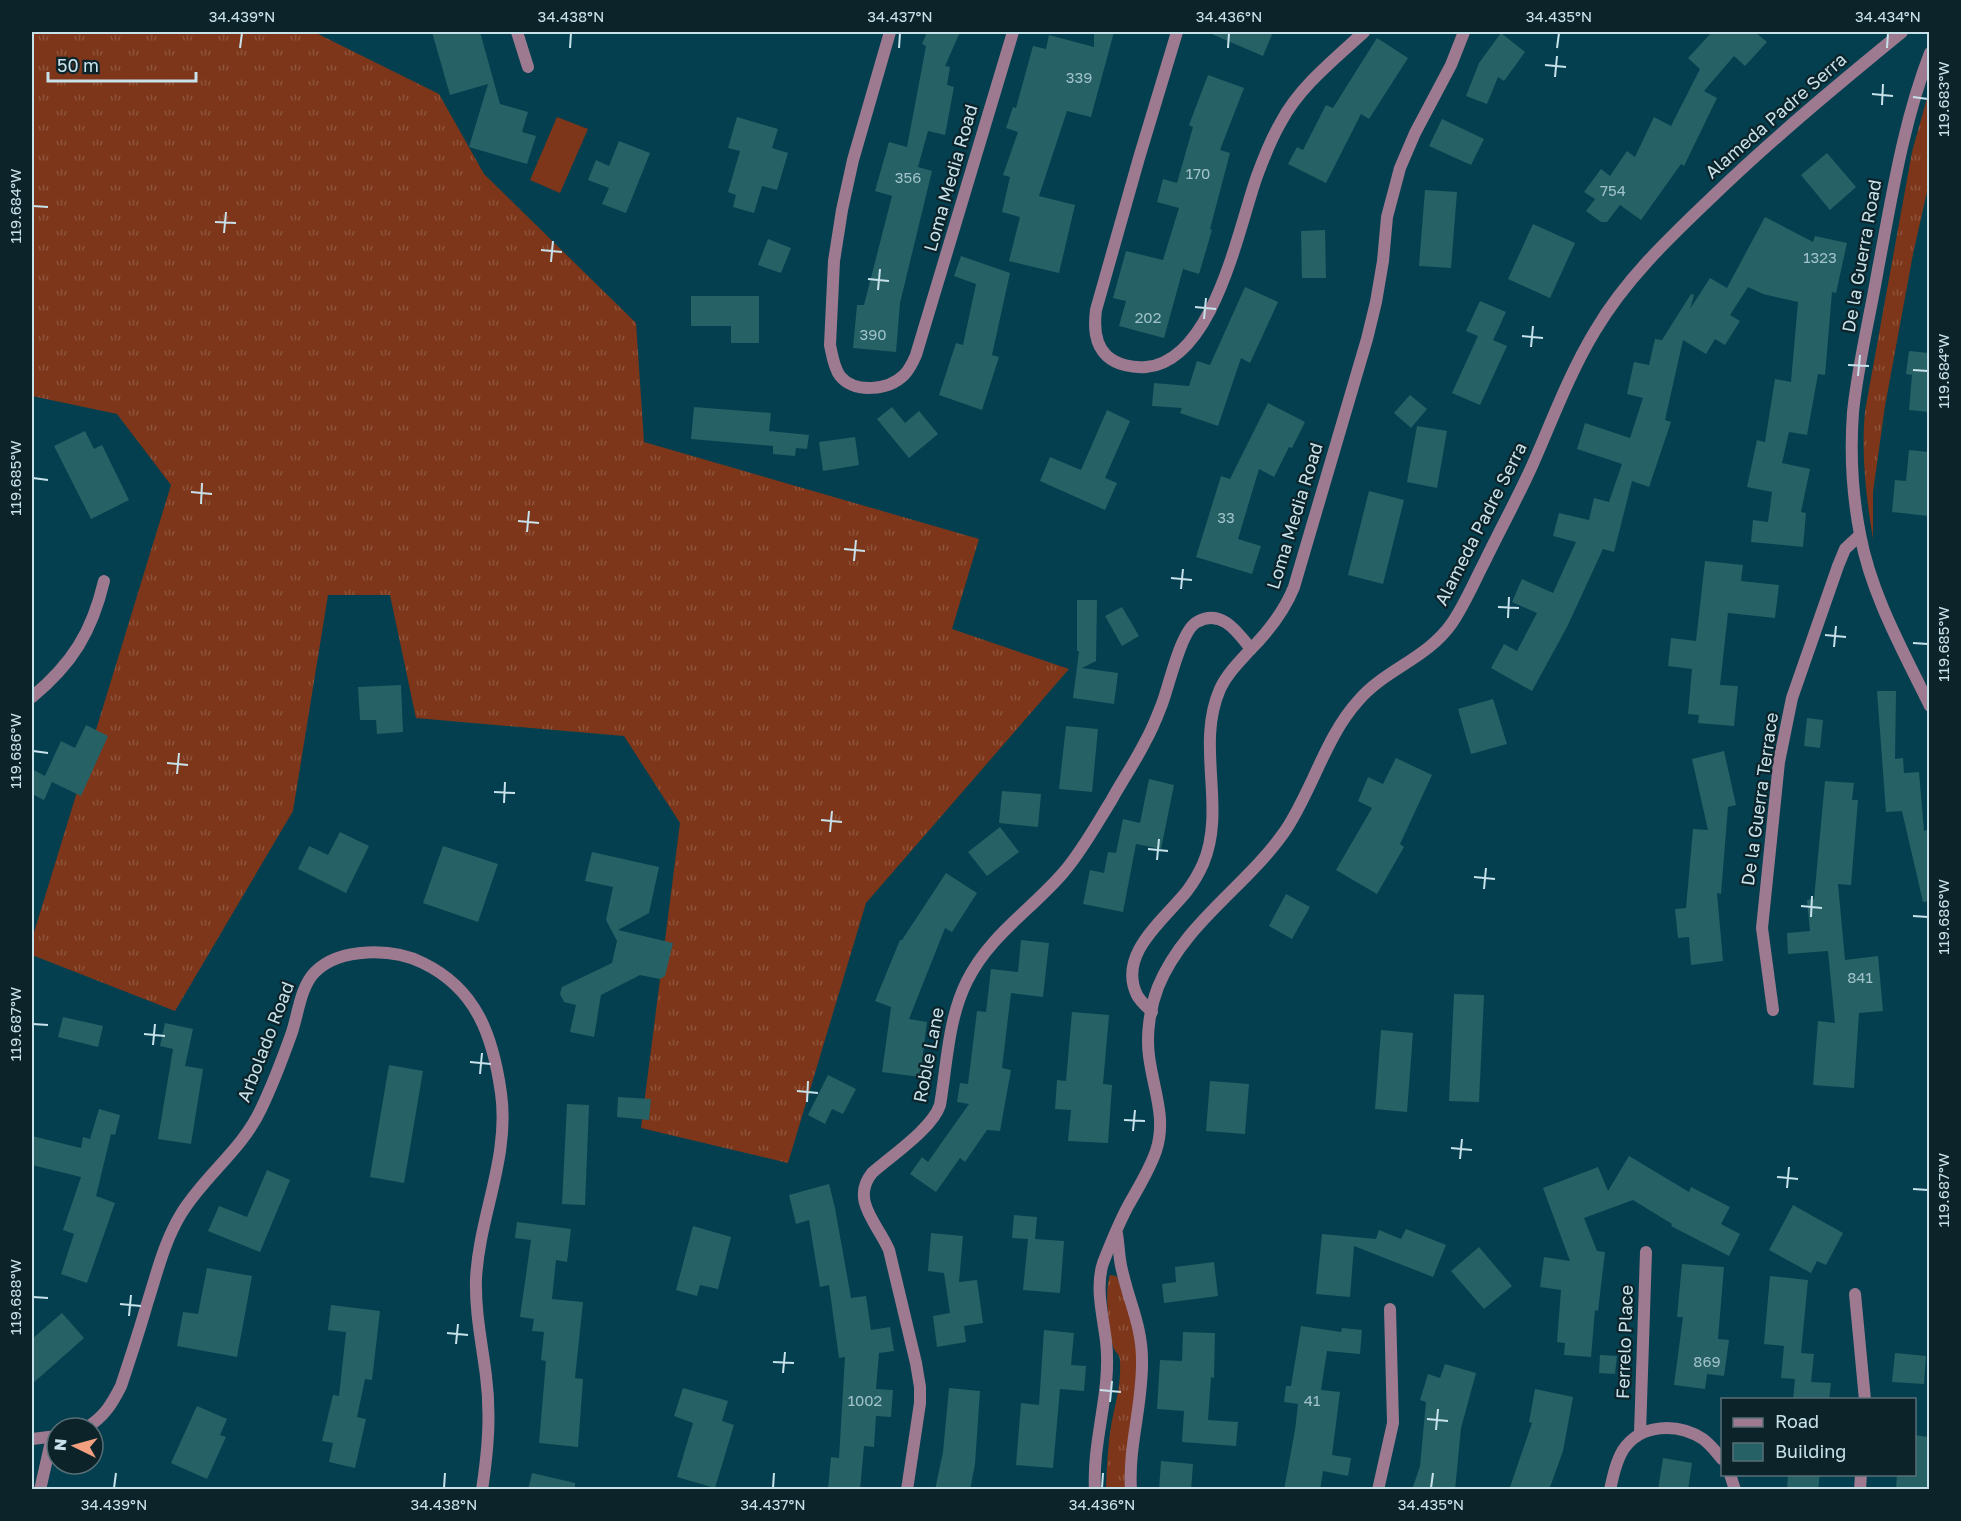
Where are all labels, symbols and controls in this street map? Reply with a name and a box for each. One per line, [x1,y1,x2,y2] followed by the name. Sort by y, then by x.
[209,7,275,25] text: 34.439°N
[538,7,604,25] text: 34.438°N
[867,7,933,25] text: 34.437°N
[1196,7,1262,25] text: 34.436°N
[1526,7,1592,25] text: 34.435°N
[1855,7,1921,25] text: 34.434°N
[48,45,196,83] scale bar
[1700,48,1851,183] street label: Alameda Padre Serra
[57,54,99,76] text: 50 m
[1934,61,1952,137] text: 119.683°W
[1066,68,1092,86] house number: 339
[919,102,982,254] street label: Loma Media Road
[1186,164,1210,182] house number: 170
[6,168,24,244] text: 119.684°W
[895,168,921,186] house number: 356
[1837,178,1885,334] street label: De la Guerra Road
[1600,181,1626,199] house number: 754
[1803,248,1837,266] house number: 1323
[1135,308,1161,326] house number: 202
[859,325,887,343] house number: 390
[1934,333,1952,409] text: 119.684°W
[1429,438,1531,609] street label: Alameda Padre Serra
[6,440,24,516] text: 119.685°W
[1261,440,1327,592] street label: Loma Media Road
[1217,508,1235,526] house number: 33
[1934,606,1952,682] text: 119.685°W
[1736,711,1782,887] street label: De la Guerra Terrace
[6,713,24,789] text: 119.686°W
[1934,879,1952,955] text: 119.686°W
[1847,968,1873,986] house number: 841
[232,978,298,1105] street label: Arbolado Road
[6,987,24,1061] text: 119.687°W
[908,1005,948,1104] street label: Roble Lane
[1934,1153,1952,1227] text: 119.687°W
[6,1259,24,1335] text: 119.688°W
[1611,1285,1637,1399] street label: Ferrelo Place
[1693,1352,1721,1370] house number: 869
[848,1391,882,1409] house number: 1002
[1304,1391,1320,1409] house number: 41
[1721,1398,1916,1476] legend
[1775,1410,1819,1432] text: Road
[45,1416,105,1476] north arrow
[50,1438,71,1452] text: N
[1775,1440,1846,1462] text: Building
[81,1495,147,1513] text: 34.439°N
[411,1495,477,1513] text: 34.438°N
[740,1495,806,1513] text: 34.437°N
[1069,1495,1135,1513] text: 34.436°N
[1398,1495,1464,1513] text: 34.435°N

